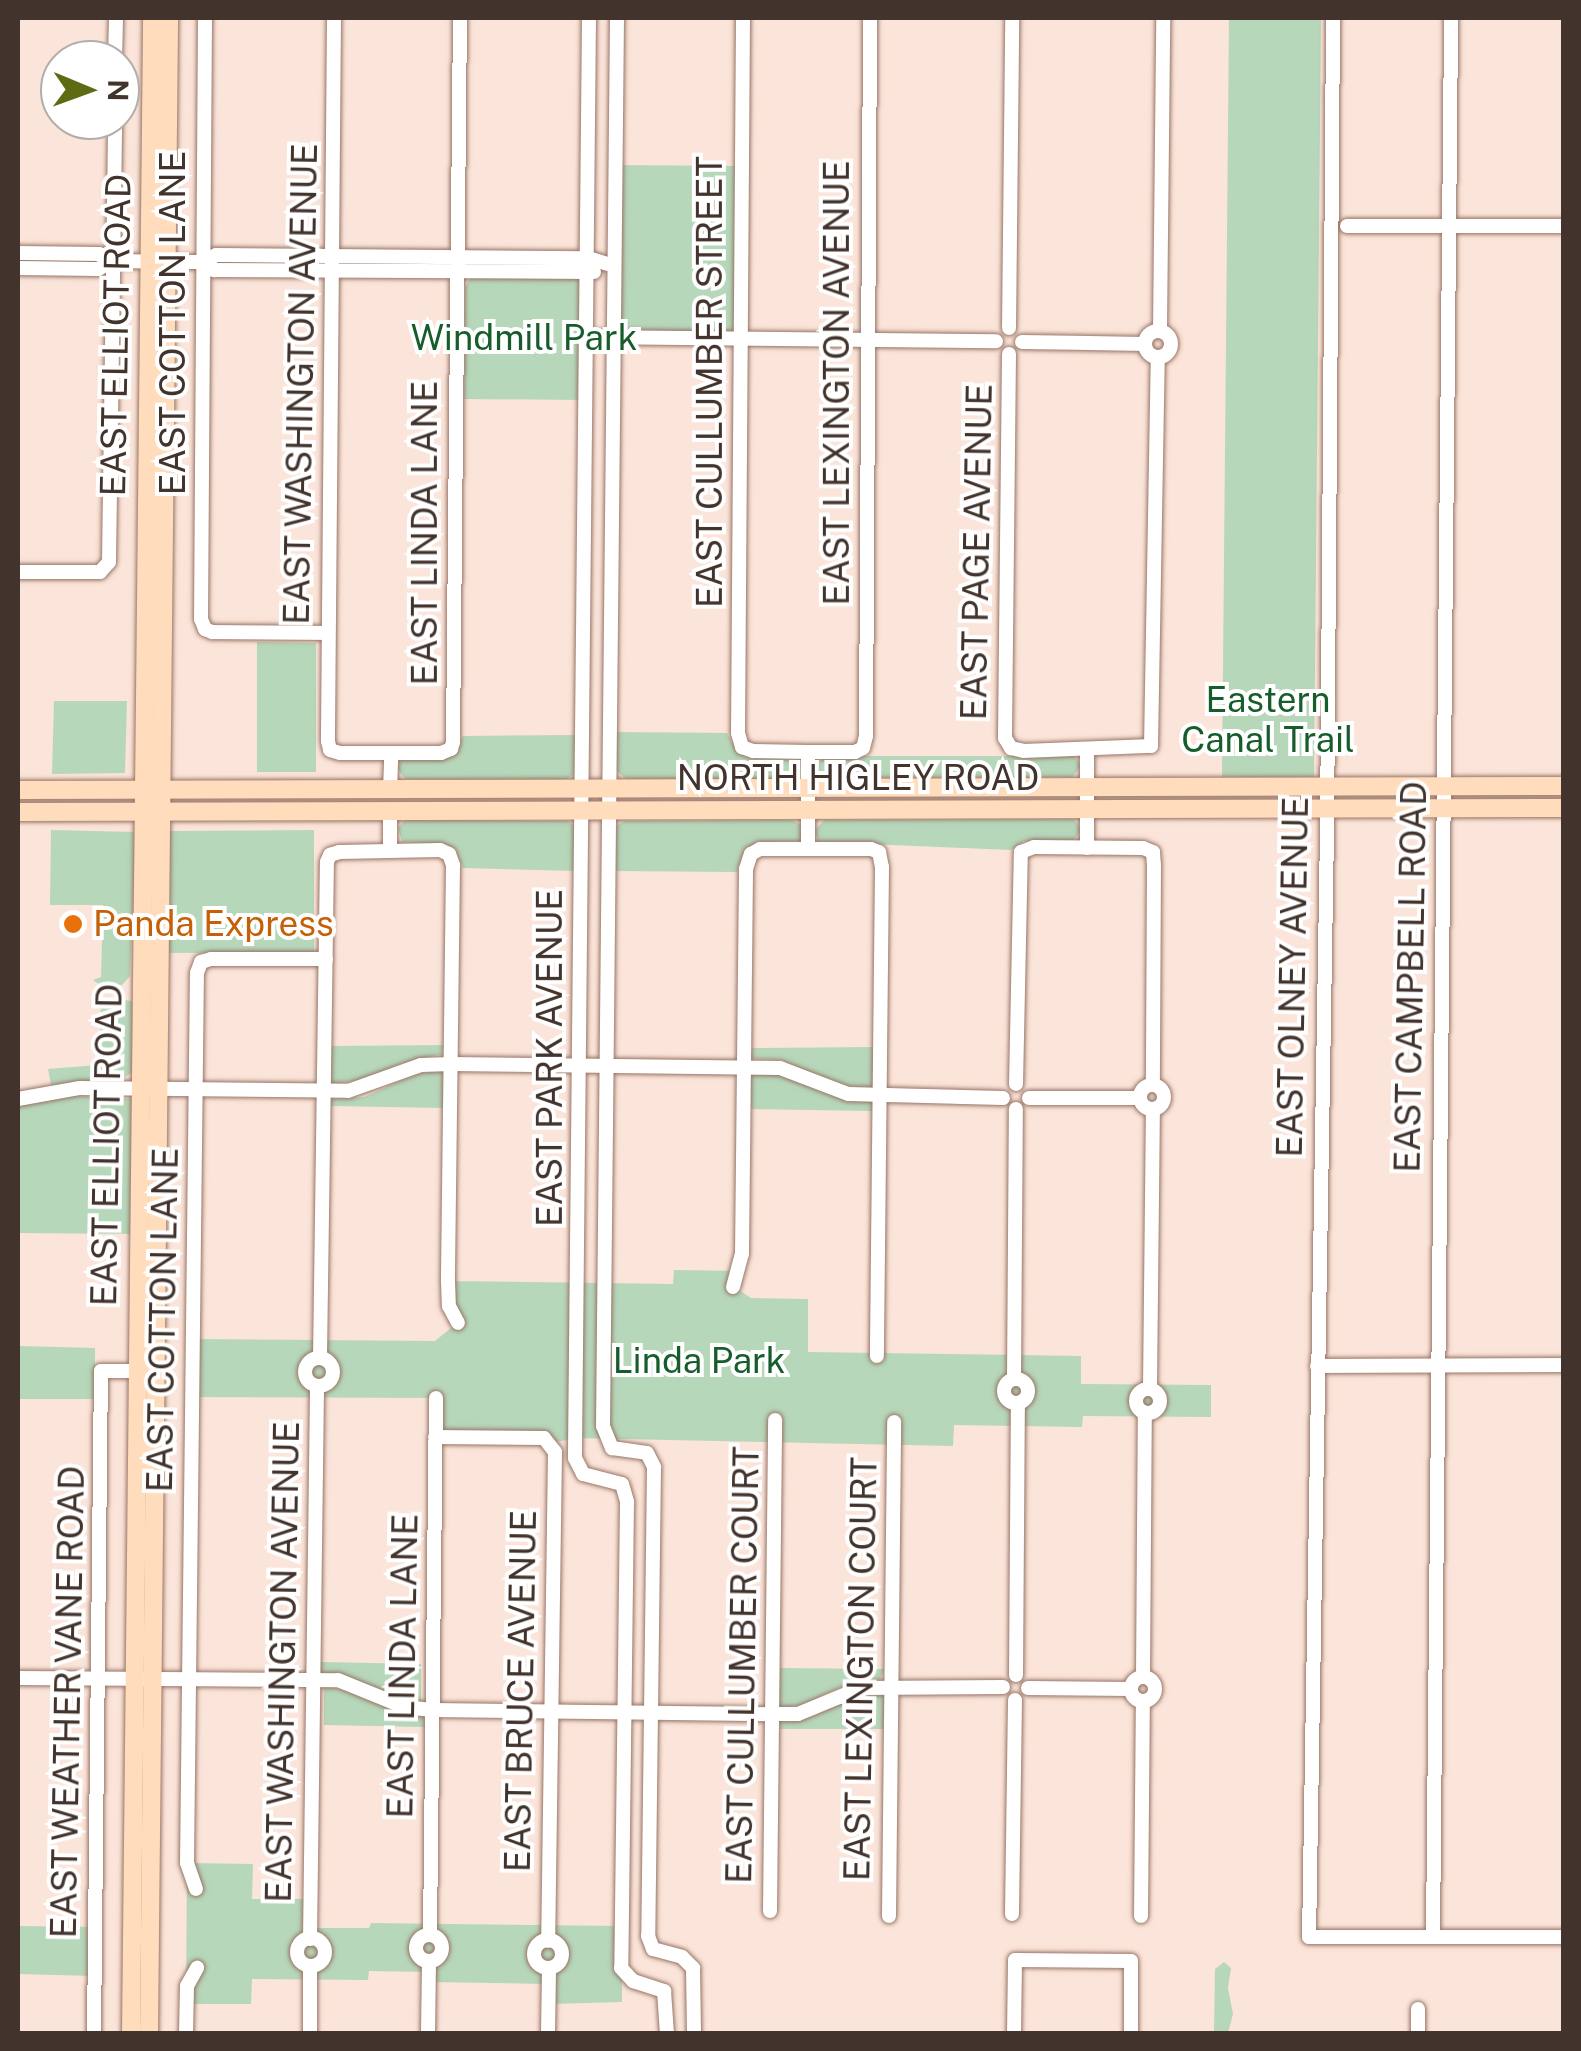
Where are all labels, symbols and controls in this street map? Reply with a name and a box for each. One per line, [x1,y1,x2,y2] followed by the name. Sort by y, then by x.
[40,40,140,140] north arrow
[102,79,135,102] text: N
[276,143,326,625] street label: EAST WASHINGTON AVENUE
[152,151,194,495] street label: EAST COTTON LANE
[689,156,731,608] street label: EAST CULLUMBER STREET
[816,160,858,606] street label: EAST LEXINGTON AVENUE
[92,173,140,497] street label: EAST ELLIOT ROAD
[411,317,637,359] park label: Windmill Park
[404,381,446,685] street label: EAST LINDA LANE
[953,383,1001,721] street label: EAST PAGE AVENUE
[1181,679,1355,761] park label: Eastern Canal Trail
[676,757,1040,799] street label: NORTH HIGLEY ROAD
[1387,781,1435,1173] street label: EAST CAMPBELL ROAD
[1269,796,1317,1158] street label: EAST OLNEY AVENUE
[529,889,571,1227] street label: EAST PARK AVENUE
[93,903,334,945] place label: Panda Express
[62,913,84,935] marker: Panda Express
[83,983,131,1307] street label: EAST ELLIOT ROAD
[139,1147,187,1493] street label: EAST COTTON LANE
[613,1340,785,1382] park label: Linda Park
[258,1421,308,1903] street label: EAST WASHINGTON AVENUE
[718,1446,768,1884] street label: EAST CULLUMBER COURT
[836,1457,886,1881] street label: EAST LEXINGTON COURT
[43,1465,93,1939] street label: EAST WEATHER VANE ROAD
[497,1509,545,1873] street label: EAST BRUCE AVENUE
[379,1513,427,1819] street label: EAST LINDA LANE

